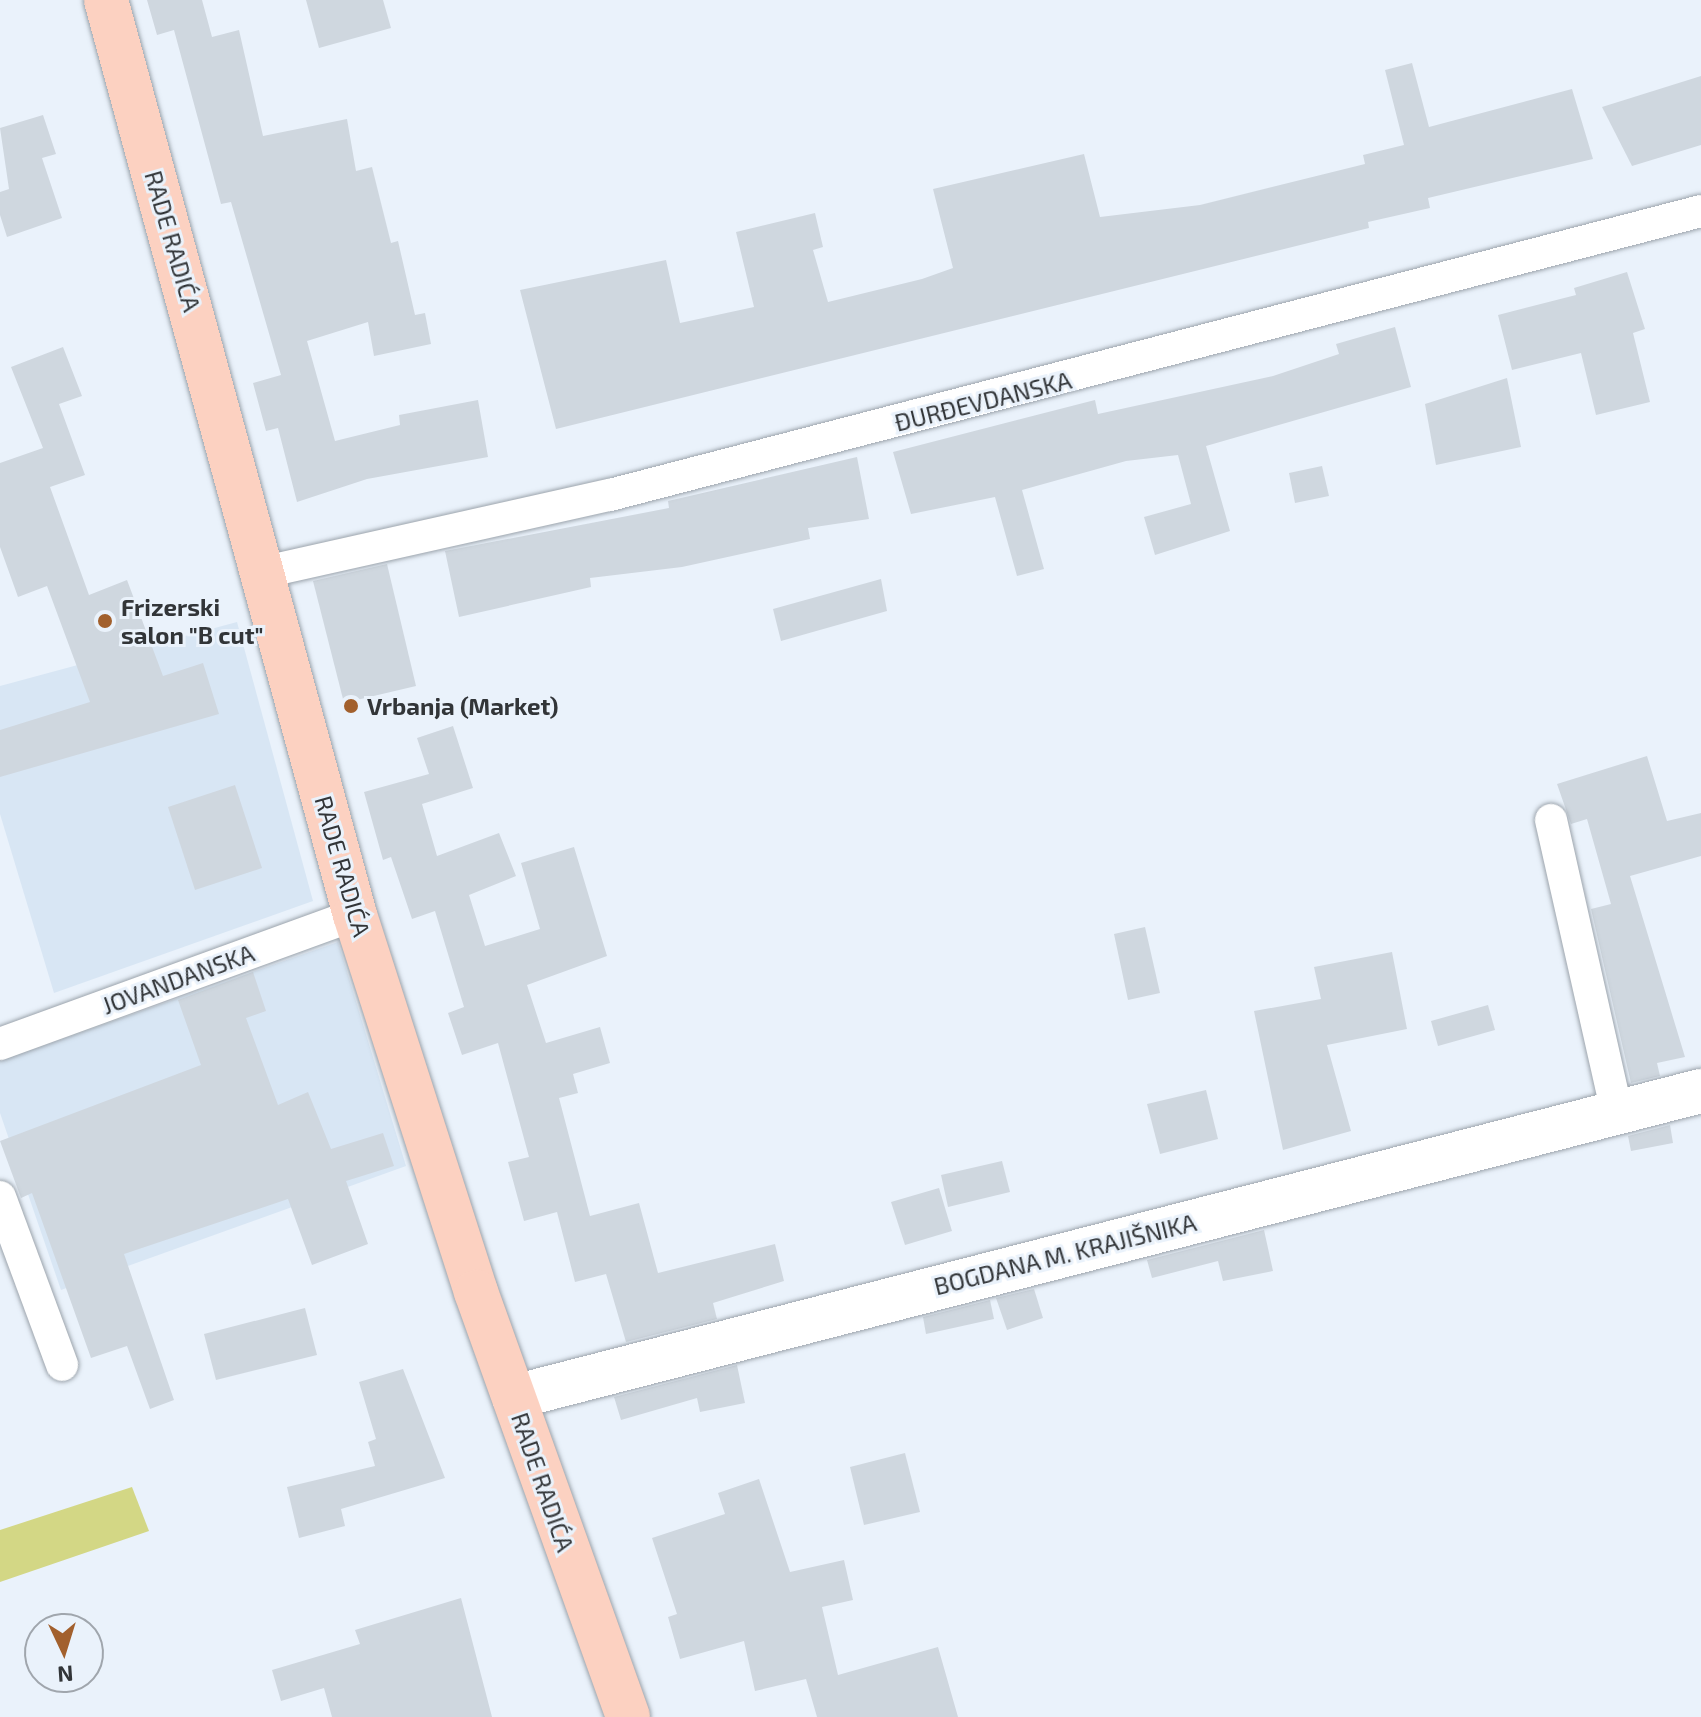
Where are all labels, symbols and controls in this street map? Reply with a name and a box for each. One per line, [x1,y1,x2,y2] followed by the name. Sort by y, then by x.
[139,167,207,315] street label: RADE RADIĆA
[892,365,1074,437] street label: ĐURĐEVDANSKA
[121,593,264,649] place label: Frizerski salon "B cut"
[96,612,114,630] marker: Frizerski salon "B cut"
[367,692,559,720] place label: Vrbanja (Market)
[342,697,360,715] marker: Vrbanja (Market)
[309,792,377,940] street label: RADE RADIĆA
[98,938,258,1020] street label: JOVANDANSKA
[931,1207,1199,1301] street label: BOGDANA M. KRAJIŠNIKA
[506,1409,580,1555] street label: RADE RADIĆA
[24,1613,104,1693] north arrow
[57,1661,74,1688] text: N

